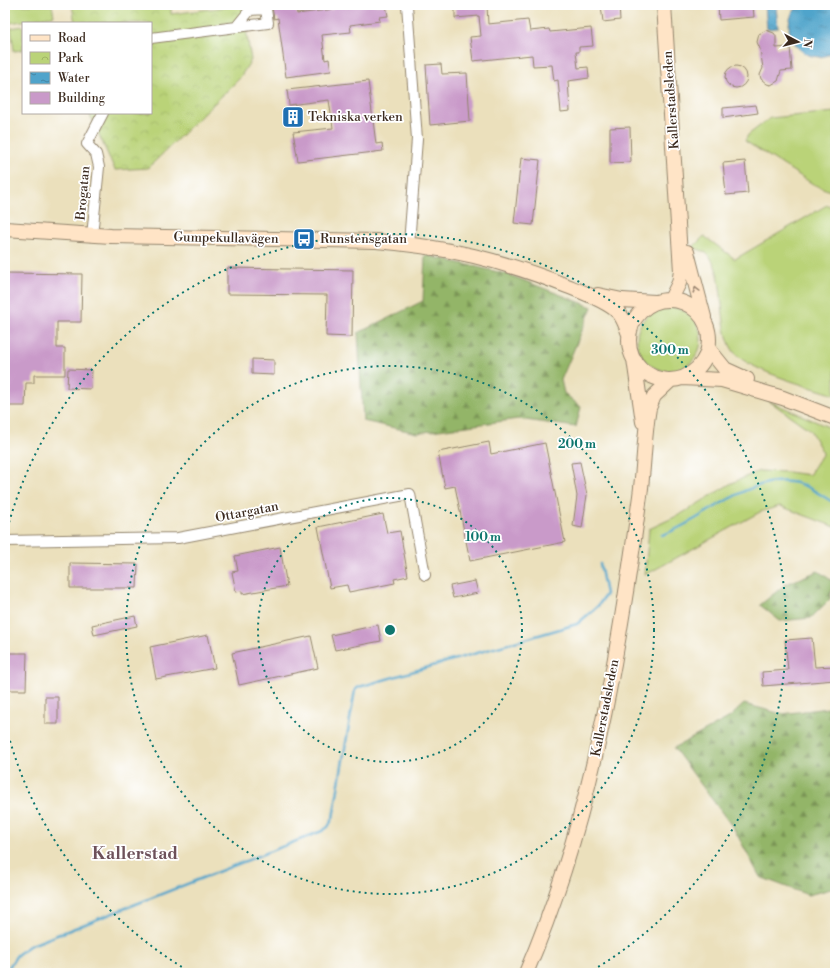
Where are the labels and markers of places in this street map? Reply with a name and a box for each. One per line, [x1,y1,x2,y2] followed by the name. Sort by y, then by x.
[280,104,306,130] building icon: Tekniska verken
[308,109,403,125] place label: Tekniska verken
[291,226,317,252] bus stop icon: Runstensgatan
[320,231,407,247] place label: Runstensgatan
[383,623,397,637] centre of rings

